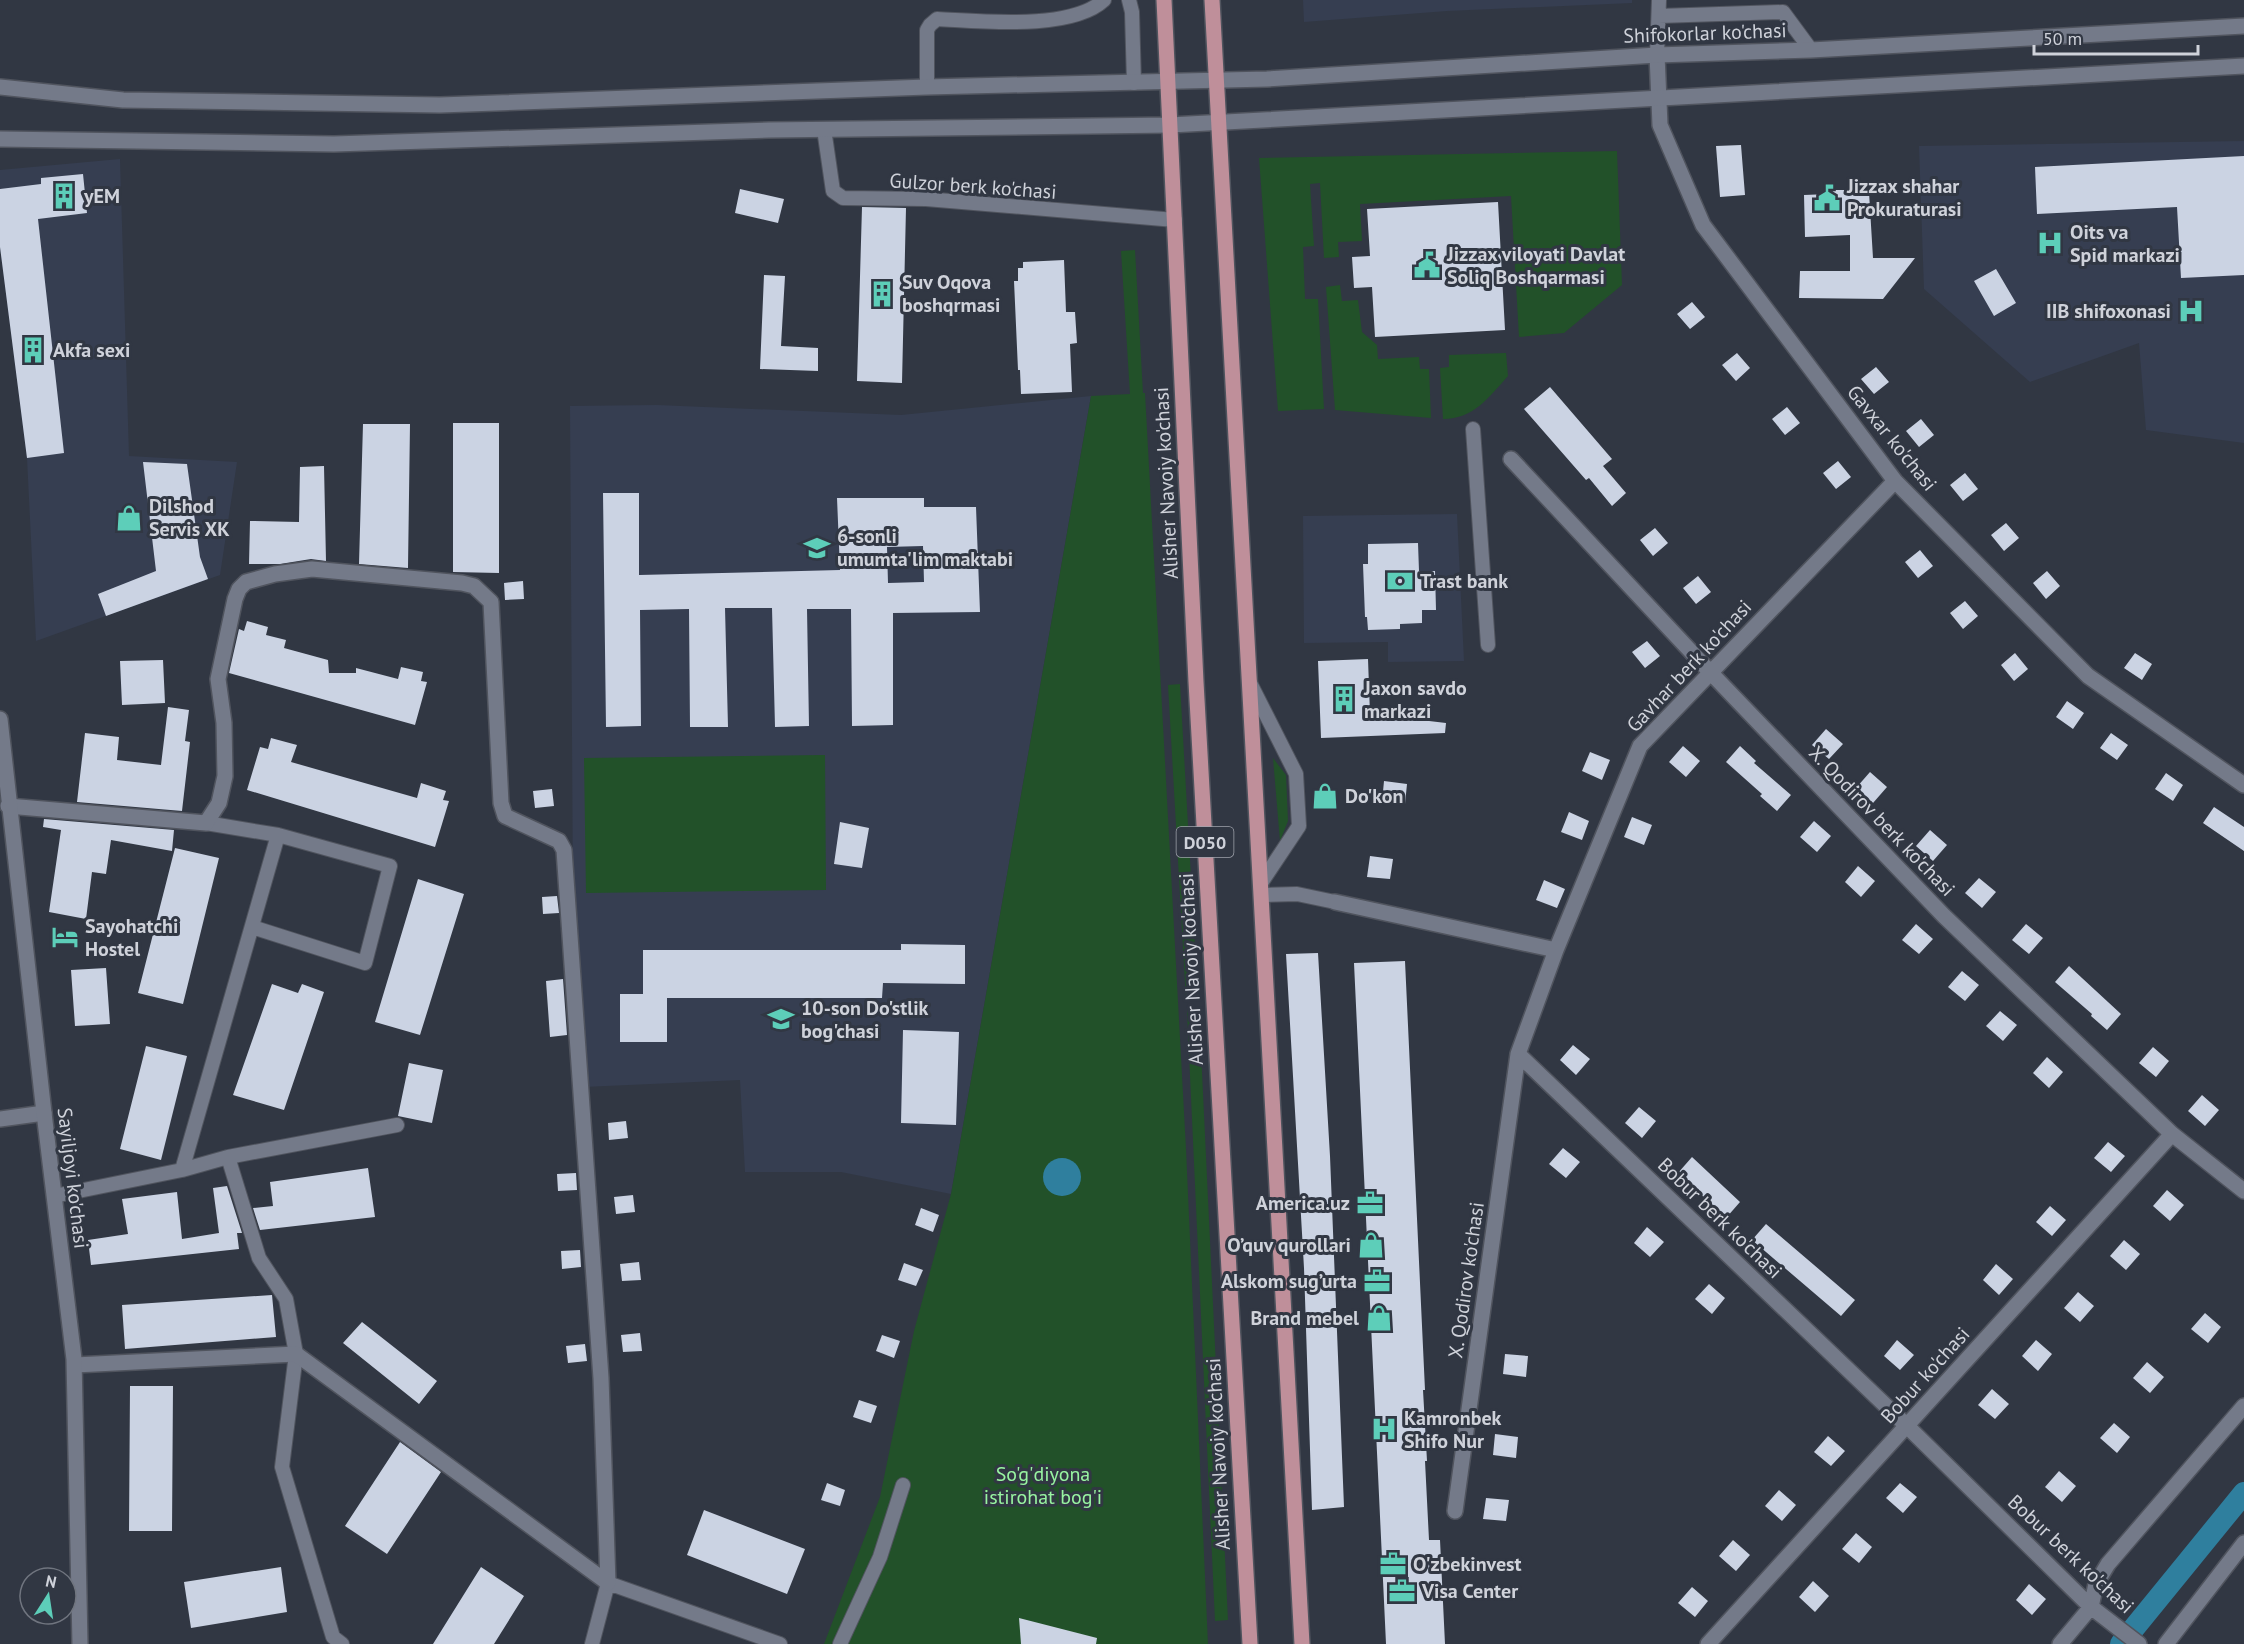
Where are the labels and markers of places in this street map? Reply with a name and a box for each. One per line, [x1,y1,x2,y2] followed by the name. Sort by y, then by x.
[1846,173,1962,222] place label: Jizzax shahar Prokuraturasi
[49,181,79,211] building icon: yEM
[83,183,120,209] place label: yEM
[1812,183,1842,213] public building icon: Jizzax shahar Prokuraturasi
[2070,219,2180,268] place label: Oits va Spid markazi
[2035,228,2065,258] hospital icon: Oits va Spid markazi
[1446,241,1625,290] place label: Jizzax viloyati Davlat Soliq Boshqarmasi
[1412,250,1442,280] public building icon: Jizzax viloyati Davlat Soliq Boshqarmasi
[902,269,1000,318] place label: Suv Oqova boshqrmasi
[867,279,897,309] building icon: Suv Oqova boshqrmasi
[2176,296,2206,326] hospital icon: IIB shifoxonasi
[2046,298,2171,324] place label: IIB shifoxonasi
[18,335,48,365] building icon: Akfa sexi
[53,337,130,363] place label: Akfa sexi
[149,493,230,542] place label: Dilshod Servis XK
[114,503,144,533] shop icon: Dilshod Servis XK
[837,523,1013,572] place label: 6-sonli umumta'lim maktabi
[802,533,832,563] school or university icon: 6-sonli umumta'lim maktabi
[1385,566,1415,596] bank icon: Trast bank
[1420,568,1508,594] place label: Trast bank
[1363,675,1467,724] place label: Jaxon savdo markazi
[1329,684,1359,714] building icon: Jaxon savdo markazi
[1310,781,1340,811] shop icon: Do'kon
[1345,783,1404,809] place label: Do'kon
[85,913,178,962] place label: Sayohatchi Hostel
[50,922,80,952] hotel icon: Sayohatchi Hostel
[801,995,929,1044] place label: 10-son Do'stlik bog'chasi
[766,1004,796,1034] school or university icon: 10-son Do'stlik bog'chasi
[1355,1188,1385,1218] office icon: America.uz
[1256,1190,1350,1216] place label: America.uz
[1356,1230,1386,1260] shop icon: O’quv qurollari
[1227,1232,1351,1258] place label: O’quv qurollari
[1362,1266,1392,1296] office icon: Alskom sug’urta
[1221,1268,1357,1294] place label: Alskom sug’urta
[1364,1303,1394,1333] shop icon: Brand mebel
[1250,1305,1359,1331] place label: Brand mebel
[1404,1405,1502,1454] place label: Kamronbek Shifo Nur
[1369,1414,1399,1444] hospital icon: Kamronbek Shifo Nur
[1378,1549,1408,1579] office icon: O'zbekinvest
[1413,1551,1522,1577] place label: O'zbekinvest
[1387,1576,1417,1606] office icon: Visa Center
[1421,1578,1518,1604] place label: Visa Center

